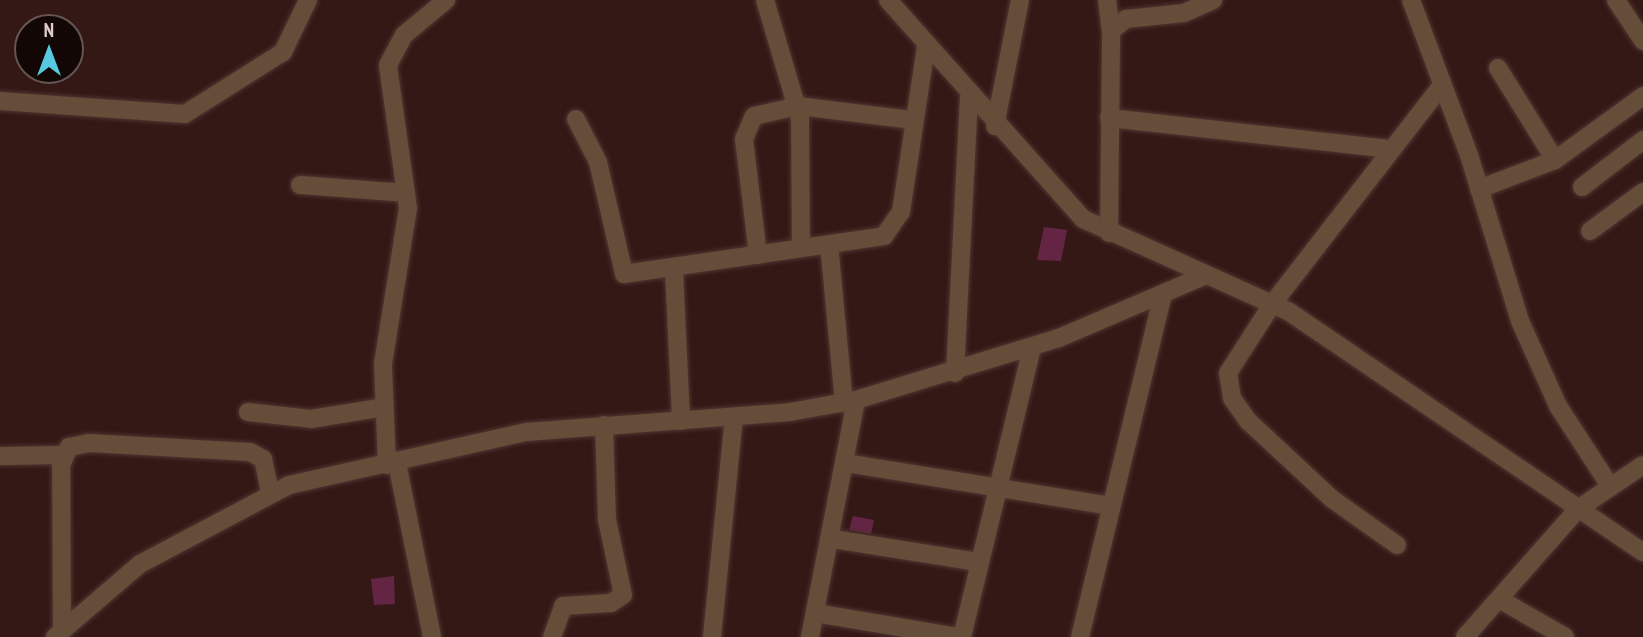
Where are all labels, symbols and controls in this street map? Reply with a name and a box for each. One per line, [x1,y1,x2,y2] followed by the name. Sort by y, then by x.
[14,14,84,84] north arrow
[44,18,54,42] text: N

